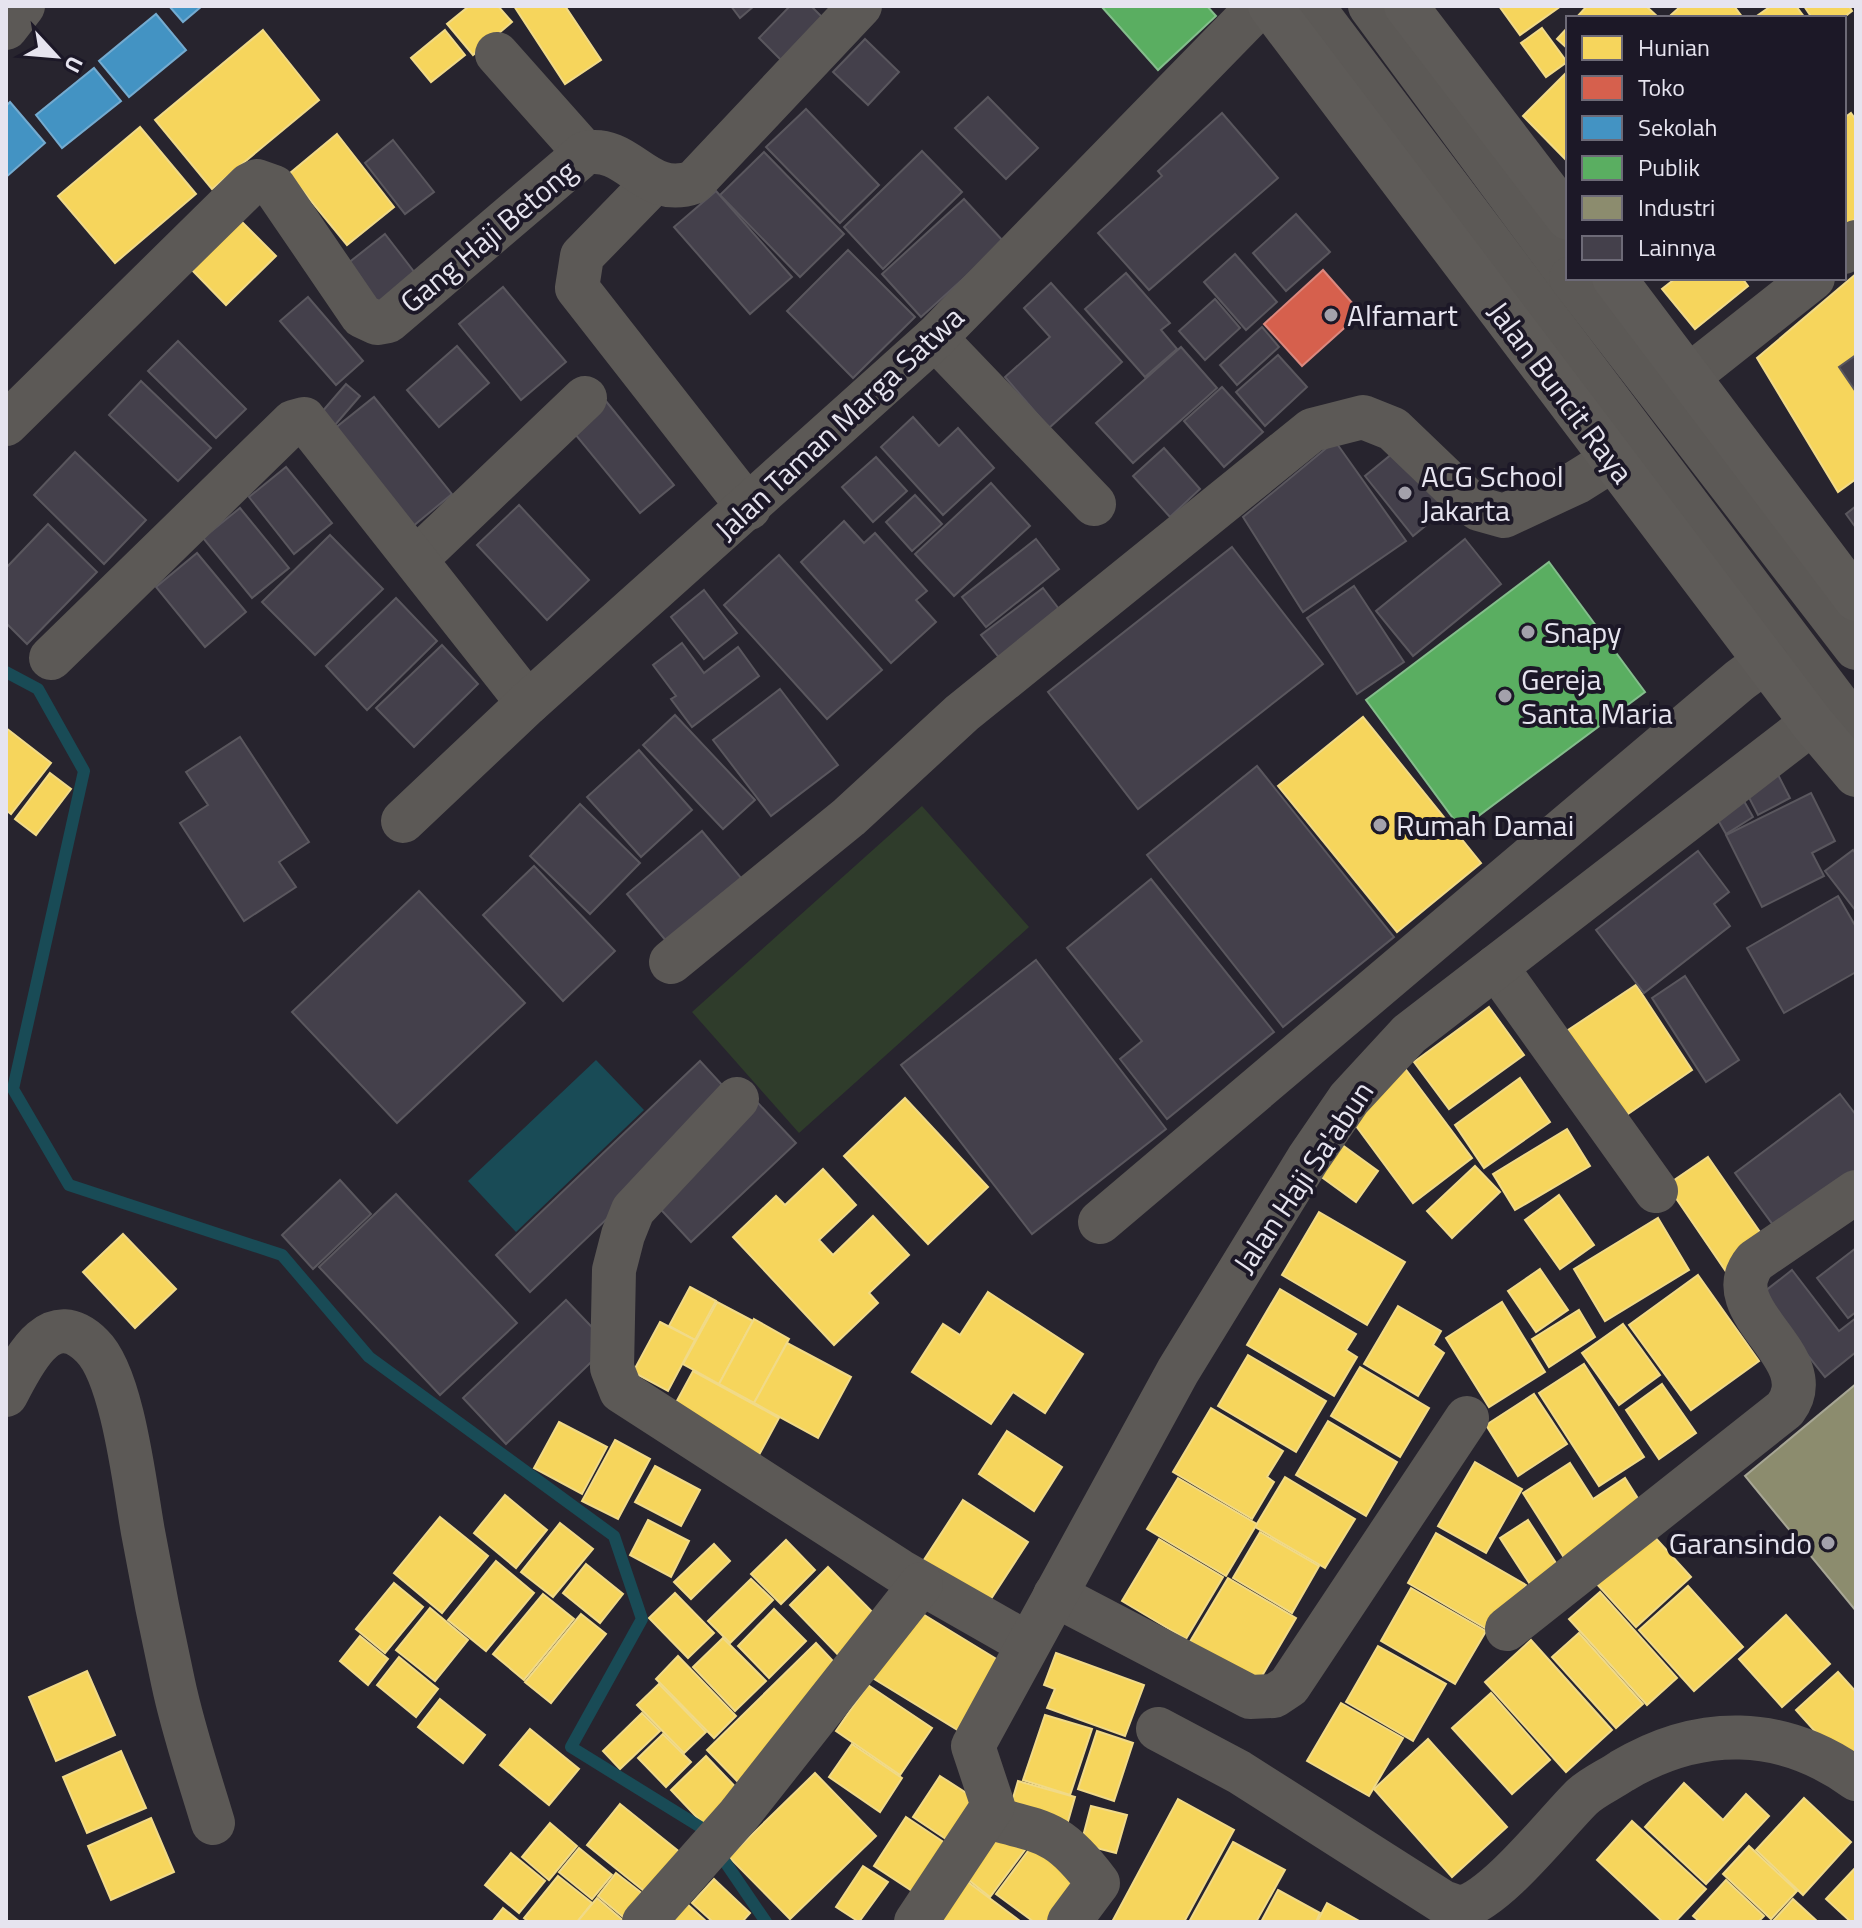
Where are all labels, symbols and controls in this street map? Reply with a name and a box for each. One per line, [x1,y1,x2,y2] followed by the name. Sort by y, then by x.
[16,16,96,96] north arrow
[1566,16,1846,280] legend
[1638,29,1710,65] text: Hunian
[56,51,92,79] text: U
[1638,69,1685,105] text: Toko
[1638,109,1717,145] text: Sekolah
[390,148,586,324] street label: Gang Haji Betong
[1638,149,1700,185] text: Publik
[1638,189,1715,225] text: Industri
[1638,229,1716,265] text: Lainnya
[1477,291,1645,493] street label: Jalan Buncit Raya
[1347,292,1458,338] place label: Alfamart
[704,295,974,551] street label: Jalan Taman Marga Satwa
[1322,306,1340,324] marker: Alfamart
[1421,453,1564,533] place label: ACG School Jakarta
[1396,484,1414,502] marker: ACG School Jakarta
[1544,609,1621,655] place label: Snapy
[1519,623,1537,641] marker: Snapy
[1521,656,1673,736] place label: Gereja Santa Maria
[1496,687,1514,705] marker: Gereja Santa Maria
[1396,802,1574,848] place label: Rumah Damai
[1371,816,1389,834] marker: Rumah Damai
[1221,1071,1385,1283] street label: Jalan Haji Sa'abun
[1669,1520,1812,1566] place label: Garansindo
[1819,1534,1837,1552] marker: Garansindo

